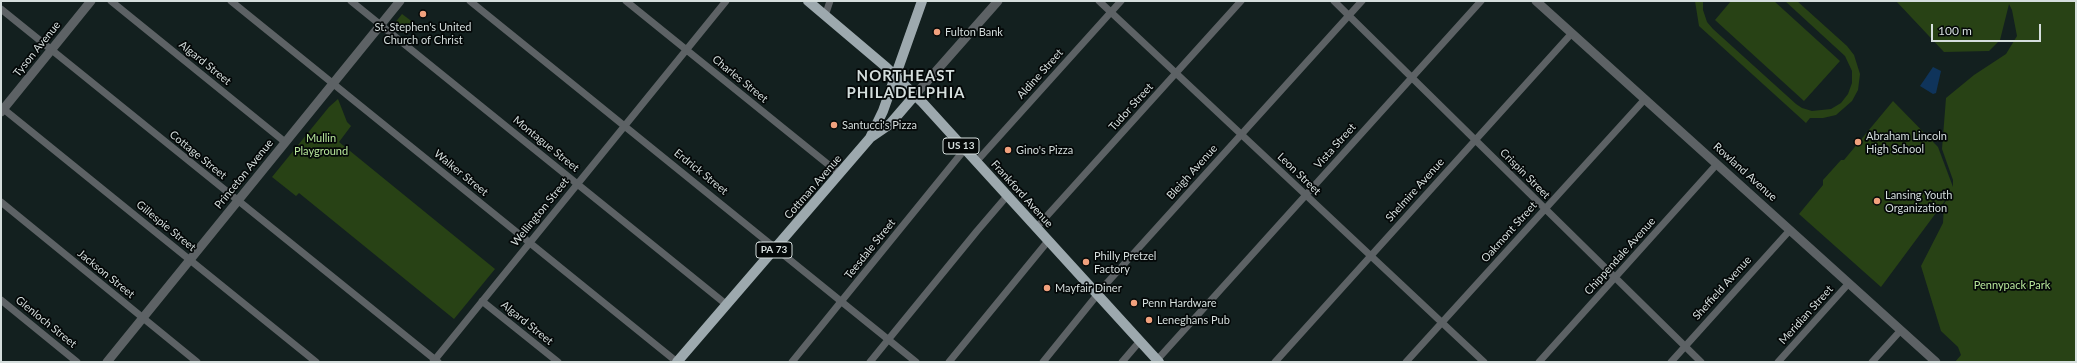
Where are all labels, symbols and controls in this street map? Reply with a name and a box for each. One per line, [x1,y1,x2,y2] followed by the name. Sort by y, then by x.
[418,9,428,19] marker: St. Stephen's United Church of Christ
[1933,16,2043,42] scale bar
[11,19,63,79] street label: Tyson Avenue
[375,20,471,46] place label: St. Stephen's United Church of Christ
[1938,23,1972,38] text: 100 m
[945,25,1003,39] place label: Fulton Bank
[932,27,942,37] marker: Fulton Bank
[176,38,234,88] street label: Algard Street
[1014,46,1066,102] street label: Aldine Street
[709,53,771,105] street label: Charles Street
[846,67,966,102] district label: NORTHEAST PHILADELPHIA
[1106,80,1156,134] street label: Tudor Street
[510,113,582,175] street label: Montague Street
[842,118,917,132] place label: Santucci's Pizza
[829,120,839,130] marker: Santucci's Pizza
[1311,121,1359,171] street label: Vista Street
[167,128,229,182] street label: Cottage Street
[1866,129,1947,155] place label: Abraham Lincoln High School
[294,131,348,157] park label: Mullin Playground
[212,137,276,211] street label: Princeton Avenue
[1853,137,1863,147] marker: Abraham Lincoln High School
[943,138,979,154] road number: US 13
[1711,140,1779,204] street label: Rowland Avenue
[1164,142,1220,202] street label: Bleigh Avenue
[1016,143,1073,157] place label: Gino's Pizza
[1003,145,1013,155] marker: Gino's Pizza
[671,146,731,198] street label: Erdrick Street
[1497,146,1553,202] street label: Crispin Street
[431,147,491,199] street label: Walker Street
[1275,150,1323,198] street label: Leon Street
[782,152,844,222] street label: Cottman Avenue
[1383,156,1447,224] street label: Shelmire Avenue
[988,158,1056,230] street label: Frankford Avenue
[508,175,572,249] street label: Wellington Street
[1885,188,1952,214] place label: Lansing Youth Organization
[1872,196,1882,206] marker: Lansing Youth Organization
[134,198,198,254] street label: Gillespie Street
[1478,199,1540,265] street label: Oakmont Street
[1582,215,1658,297] street label: Chippendale Avenue
[842,216,898,282] street label: Teesdale Street
[756,242,792,258] road number: PA 73
[75,247,137,301] street label: Jackson Street
[1094,249,1156,275] place label: Philly Pretzel Factory
[1690,253,1754,323] street label: Sheffield Avenue
[1081,257,1091,267] marker: Philly Pretzel Factory
[1974,278,2050,292] park label: Pennypack Park
[1055,281,1122,295] place label: Mayfair Diner
[1042,283,1052,293] marker: Mayfair Diner
[1776,283,1836,347] street label: Meridian Street
[13,293,79,351] street label: Glenloch Street
[1142,296,1216,310] place label: Penn Hardware
[498,298,556,348] street label: Algard Street
[1129,298,1139,308] marker: Penn Hardware
[1157,313,1230,327] place label: Leneghans Pub
[1144,315,1154,325] marker: Leneghans Pub

